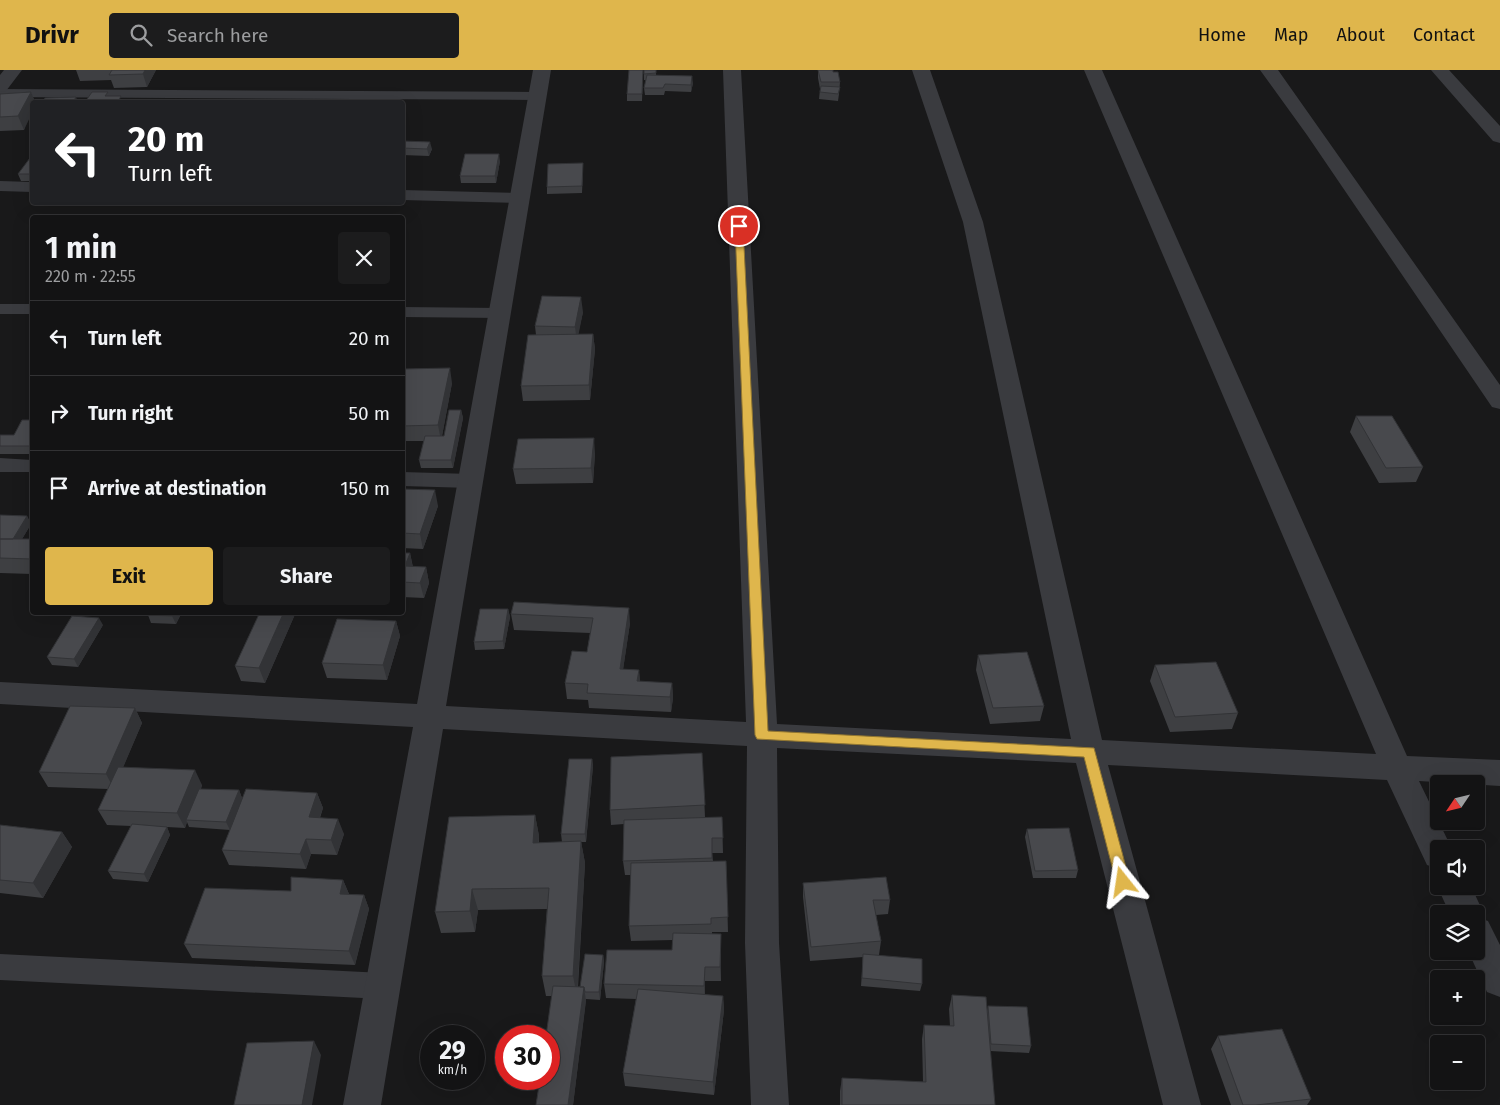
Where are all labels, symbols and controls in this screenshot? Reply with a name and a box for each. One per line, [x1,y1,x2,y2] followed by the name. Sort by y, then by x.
[109,13,459,58] search box
[25,21,79,49] text: Drivr
[127,21,155,49] icon: search
[167,24,268,47] text: Search here
[1198,24,1246,46] text: Home
[1274,24,1308,46] text: Map
[1336,24,1385,46] text: About
[1413,24,1475,46] text: Contact
[128,118,204,160] text: 20 m
[45,120,110,185] icon: left
[128,160,212,187] text: Turn left
[718,205,760,247] pin
[725,212,753,240] icon: arrive
[45,230,117,266] text: 1 min
[338,232,390,284] button: close
[45,267,136,286] text: 220 m · 22:55
[45,324,73,352] icon: left
[88,327,162,350] text: Turn left
[349,327,390,350] text: 20 m
[45,399,73,427] icon: right
[88,402,173,425] text: Turn right
[349,402,390,425] text: 50 m
[45,474,73,502] icon: arrive
[88,477,267,500] text: Arrive at destination
[340,477,390,500] text: 150 m
[45,547,213,605] button: Exit
[223,547,390,605] button: Share
[1430,775,1485,830] north arrow
[1430,775,1485,1090] map controls
[1430,840,1485,895] button: sound
[1096,855,1148,907] position arrow
[1430,905,1485,960] button: layers
[1430,970,1485,1025] button: +
[495,1025,560,1090] speed limit sign: 30
[1430,1035,1485,1090] button: −
[439,1036,466,1066] text: 29
[438,1063,467,1077] text: km/h

